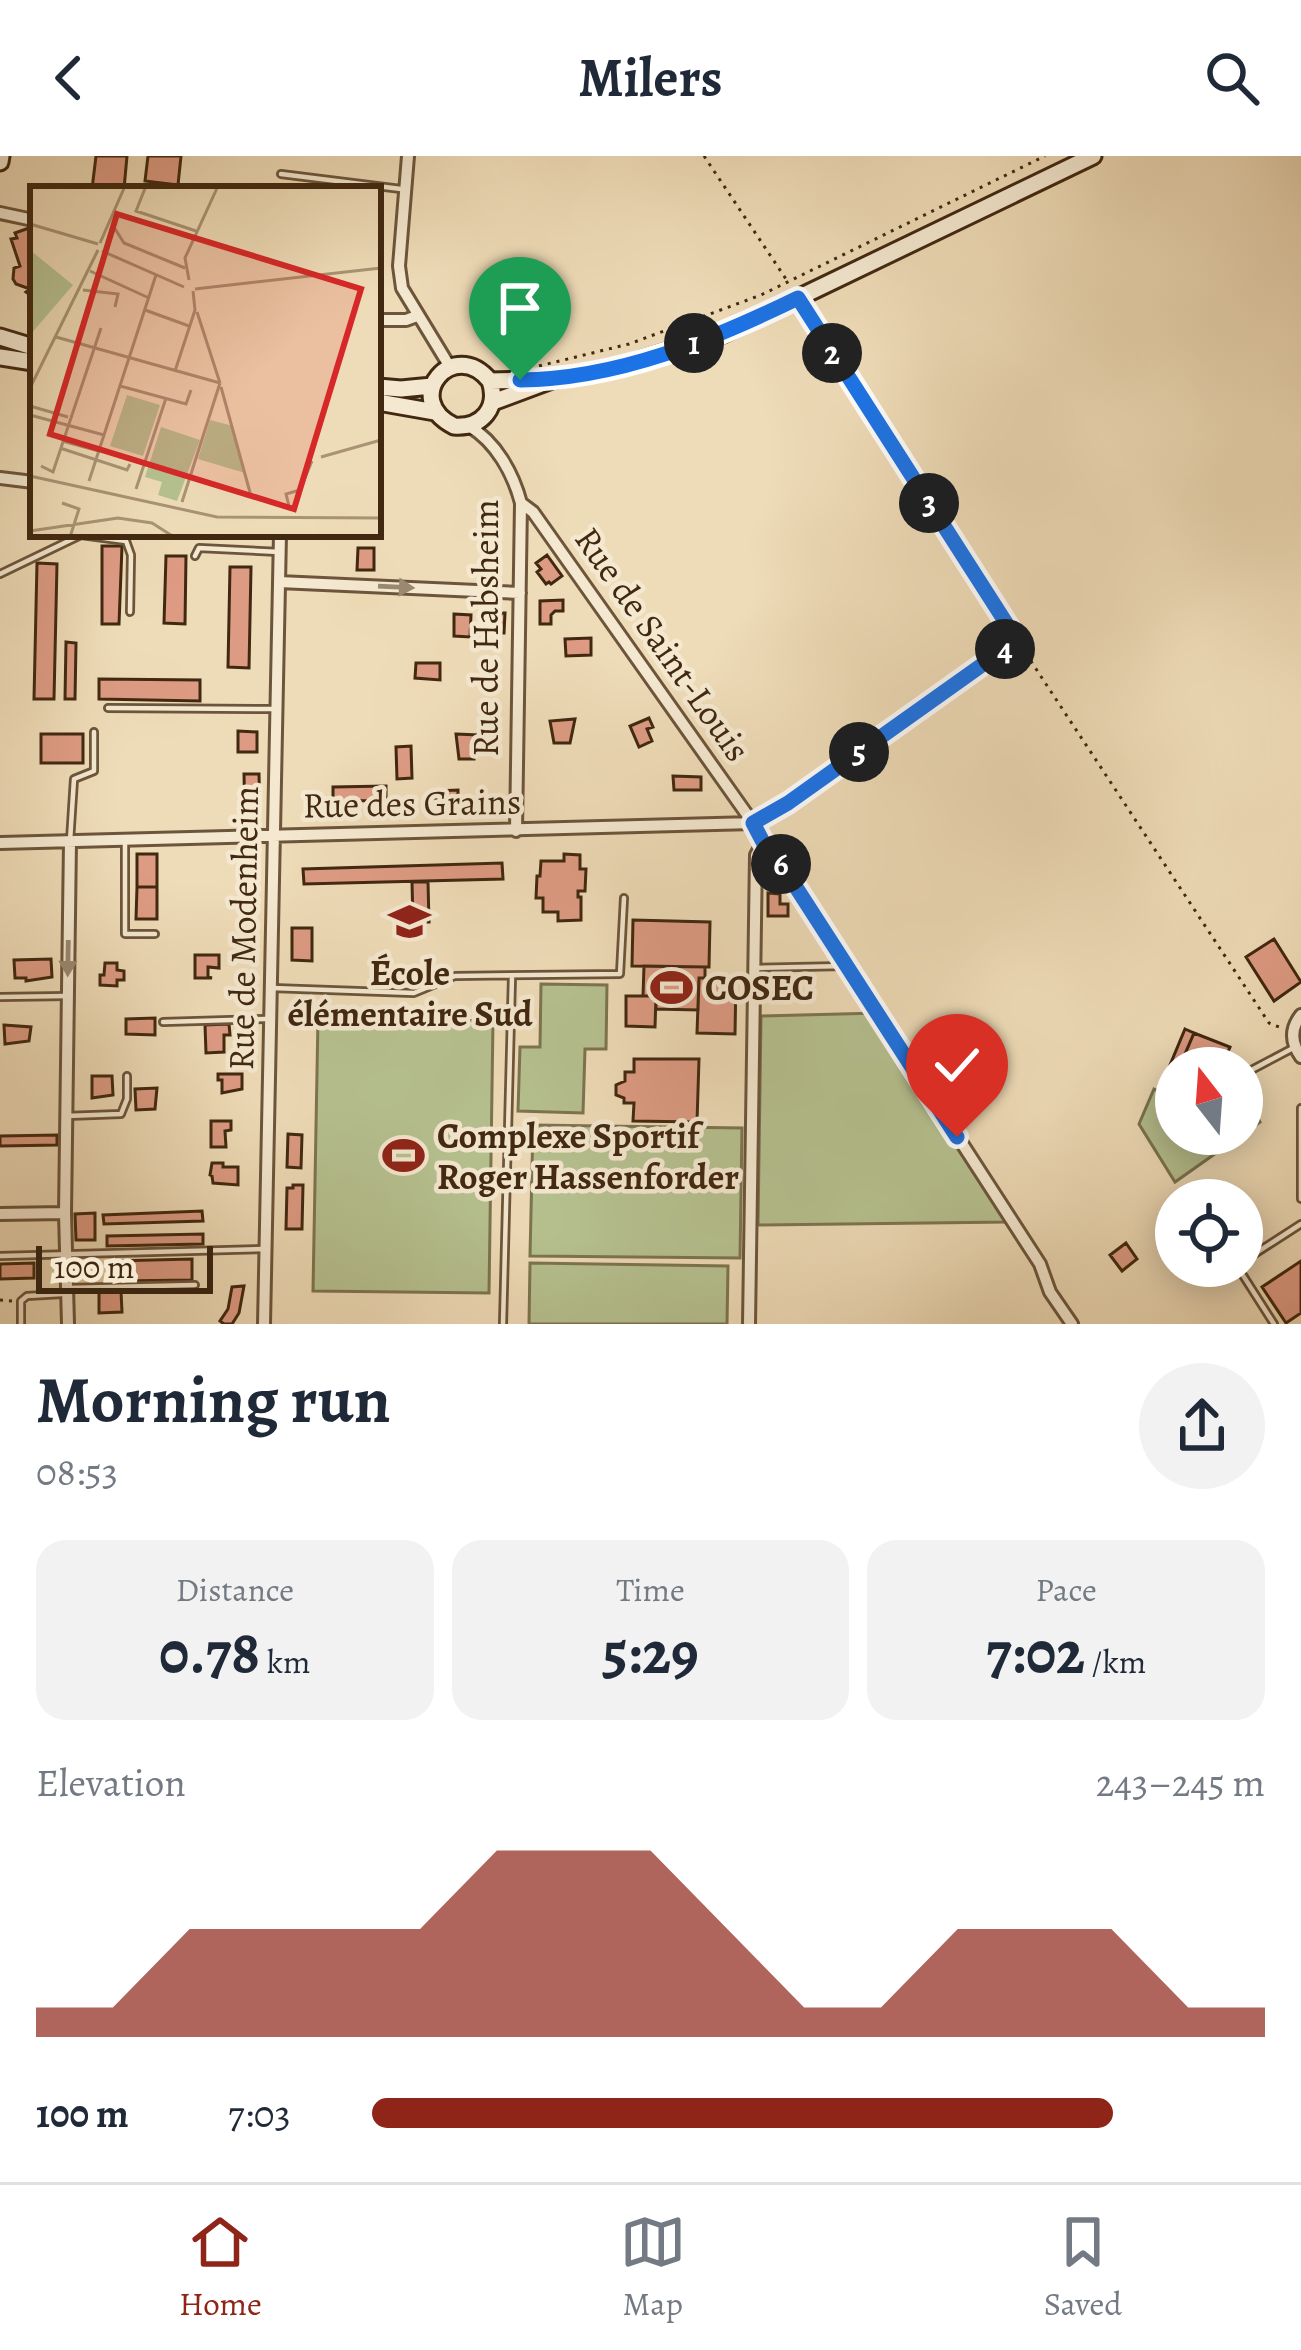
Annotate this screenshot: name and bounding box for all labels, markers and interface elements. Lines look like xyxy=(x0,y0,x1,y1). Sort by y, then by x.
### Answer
text: Milers xyxy=(578,41,723,115)
icon: back xyxy=(36,45,102,111)
icon: search xyxy=(1199,45,1265,111)
inset map xyxy=(30,186,381,537)
pin xyxy=(469,257,571,380)
icon: arrive xyxy=(487,275,553,341)
pin: 1 xyxy=(664,313,724,373)
text: 1 xyxy=(688,320,700,365)
pin: 2 xyxy=(802,323,862,383)
text: 2 xyxy=(824,330,840,375)
pin: 3 xyxy=(899,473,959,533)
text: 3 xyxy=(922,480,936,525)
street label: Rue de Habsheim xyxy=(461,499,510,757)
street label: Rue de Saint-Louis xyxy=(564,517,762,771)
one-way arrow xyxy=(378,578,416,597)
pin: 4 xyxy=(975,619,1035,679)
text: 4 xyxy=(997,626,1013,671)
pin: 5 xyxy=(829,722,889,782)
text: 5 xyxy=(852,729,866,774)
street label: Rue des Grains xyxy=(302,777,522,829)
street label: Rue de Modenheim xyxy=(216,785,270,1071)
pin: 6 xyxy=(751,834,811,894)
text: 6 xyxy=(773,841,789,886)
school or university icon: École élémentaire Sud xyxy=(387,899,433,945)
one-way arrow xyxy=(59,940,78,978)
place label: École élémentaire Sud xyxy=(287,948,533,1038)
place label: COSEC xyxy=(705,963,814,1012)
sports icon: COSEC xyxy=(648,964,694,1010)
pin xyxy=(906,1014,1008,1137)
icon: check xyxy=(924,1032,990,1098)
north arrow xyxy=(1155,1047,1263,1155)
map controls xyxy=(1155,1047,1263,1287)
place label: Complexe Sportif Roger Hassenforder xyxy=(437,1111,739,1201)
sports icon: Complexe Sportif Roger Hassenforder xyxy=(380,1133,426,1179)
button: locate xyxy=(1155,1179,1263,1287)
scale bar xyxy=(36,1240,213,1293)
text: 100 m xyxy=(54,1244,134,1289)
text: Morning run xyxy=(36,1355,391,1445)
button: share xyxy=(1139,1363,1265,1489)
text: 08:53 xyxy=(36,1445,118,1498)
text: Distance xyxy=(176,1567,294,1612)
text: Time xyxy=(616,1567,685,1612)
text: Pace xyxy=(1036,1567,1097,1612)
text: 0.78 xyxy=(159,1612,260,1694)
text: 5:29 xyxy=(602,1612,699,1694)
text: 7:02 xyxy=(986,1612,1085,1694)
text: km xyxy=(260,1639,311,1684)
text: /km xyxy=(1085,1639,1146,1684)
text: Elevation xyxy=(36,1756,186,1809)
text: 243–245 m xyxy=(1096,1756,1265,1809)
text: 100 m xyxy=(36,2087,129,2140)
text: 7:03 xyxy=(228,2087,291,2140)
tab: Home xyxy=(179,2209,262,2326)
tab: Map xyxy=(620,2209,686,2326)
tab: Saved xyxy=(1044,2209,1122,2326)

